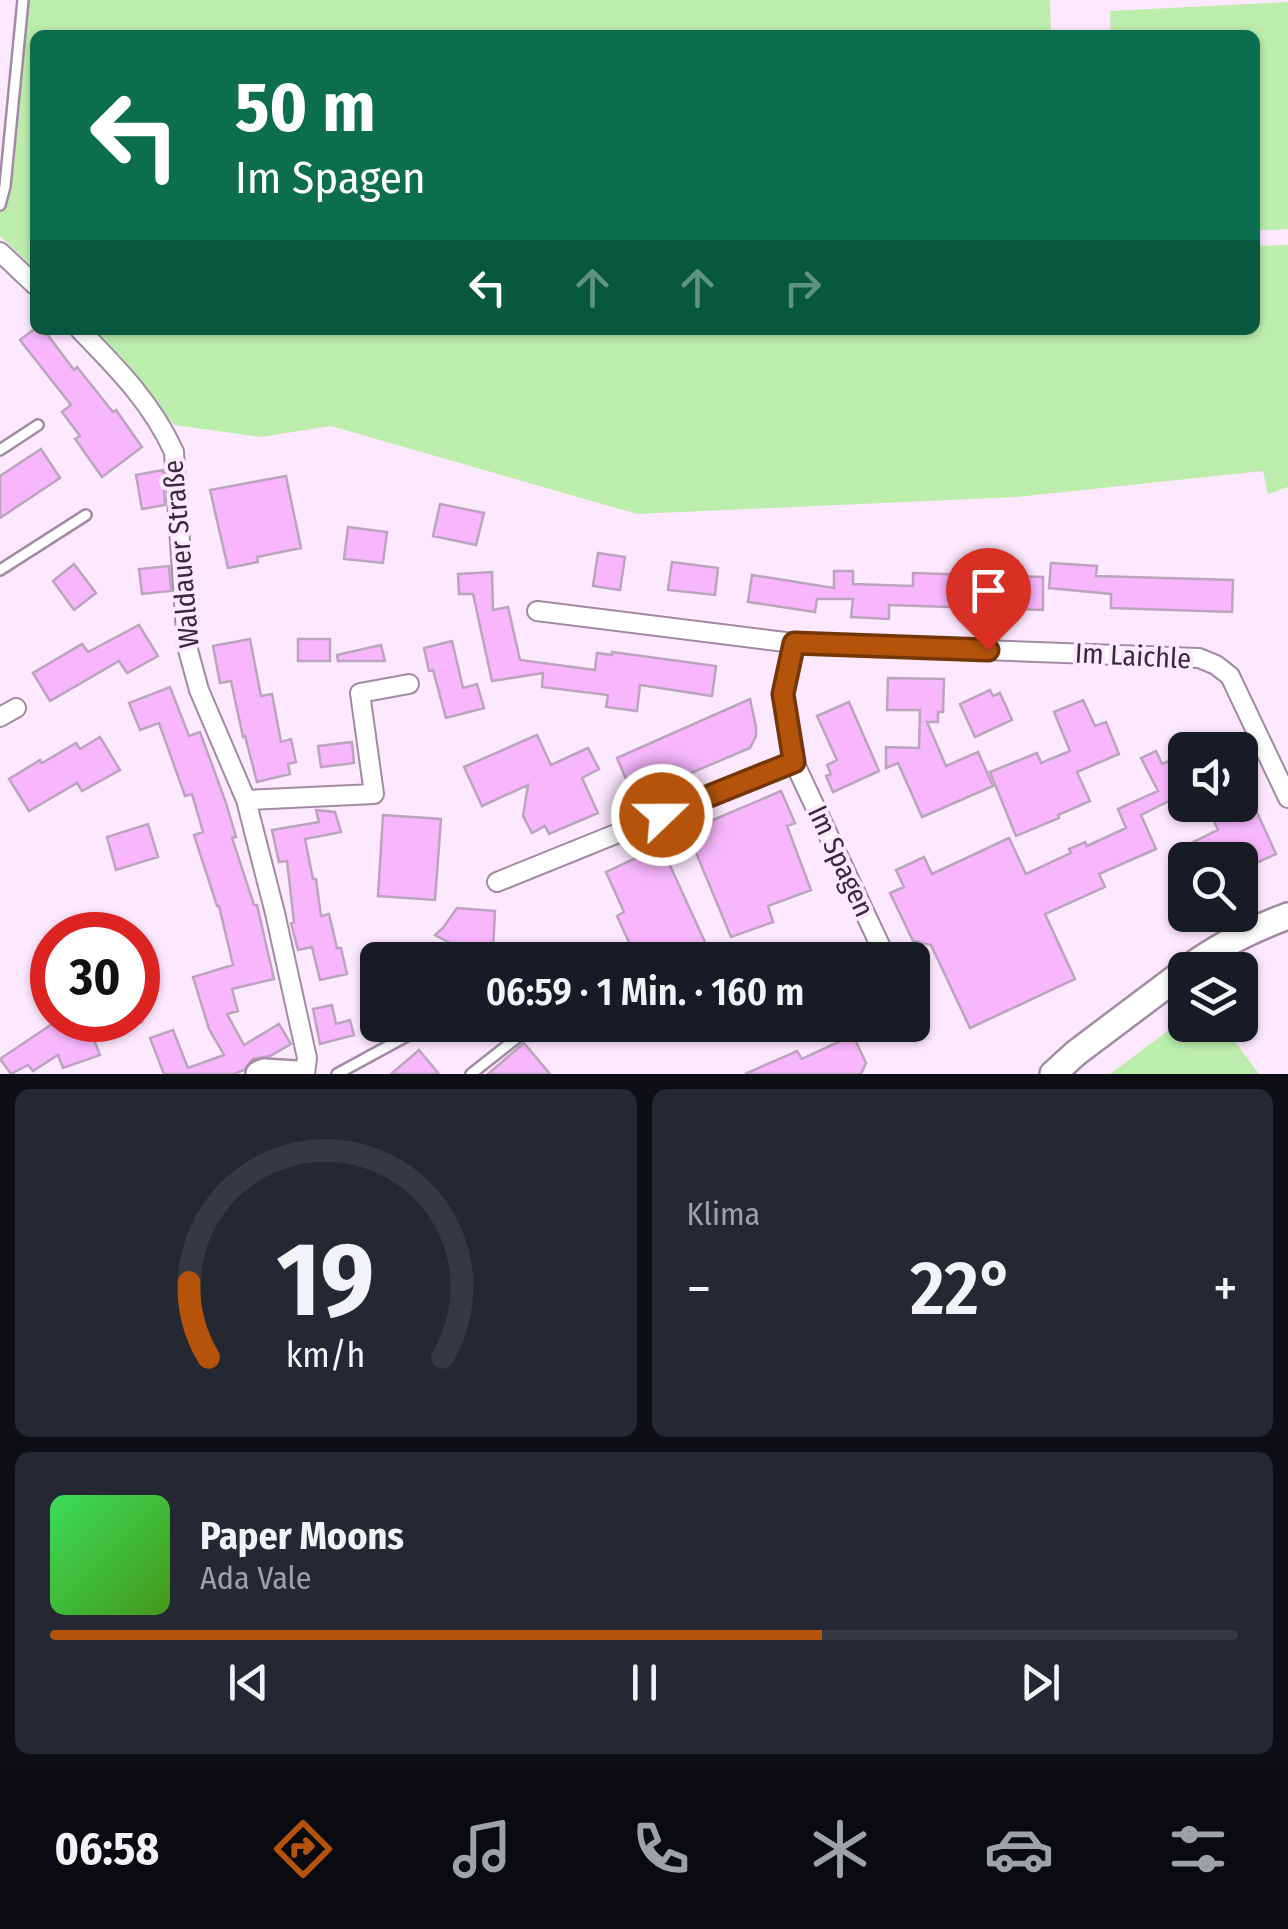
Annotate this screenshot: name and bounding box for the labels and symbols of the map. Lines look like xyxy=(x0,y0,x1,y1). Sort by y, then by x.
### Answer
street label: Waldauer Straße xyxy=(156,458,206,650)
pin xyxy=(946,548,1031,651)
street label: Im Laichle xyxy=(1074,636,1192,676)
position arrow xyxy=(610,763,714,867)
street label: Im Spagen xyxy=(801,800,881,922)
speed limit sign: 30 xyxy=(30,912,160,1042)

